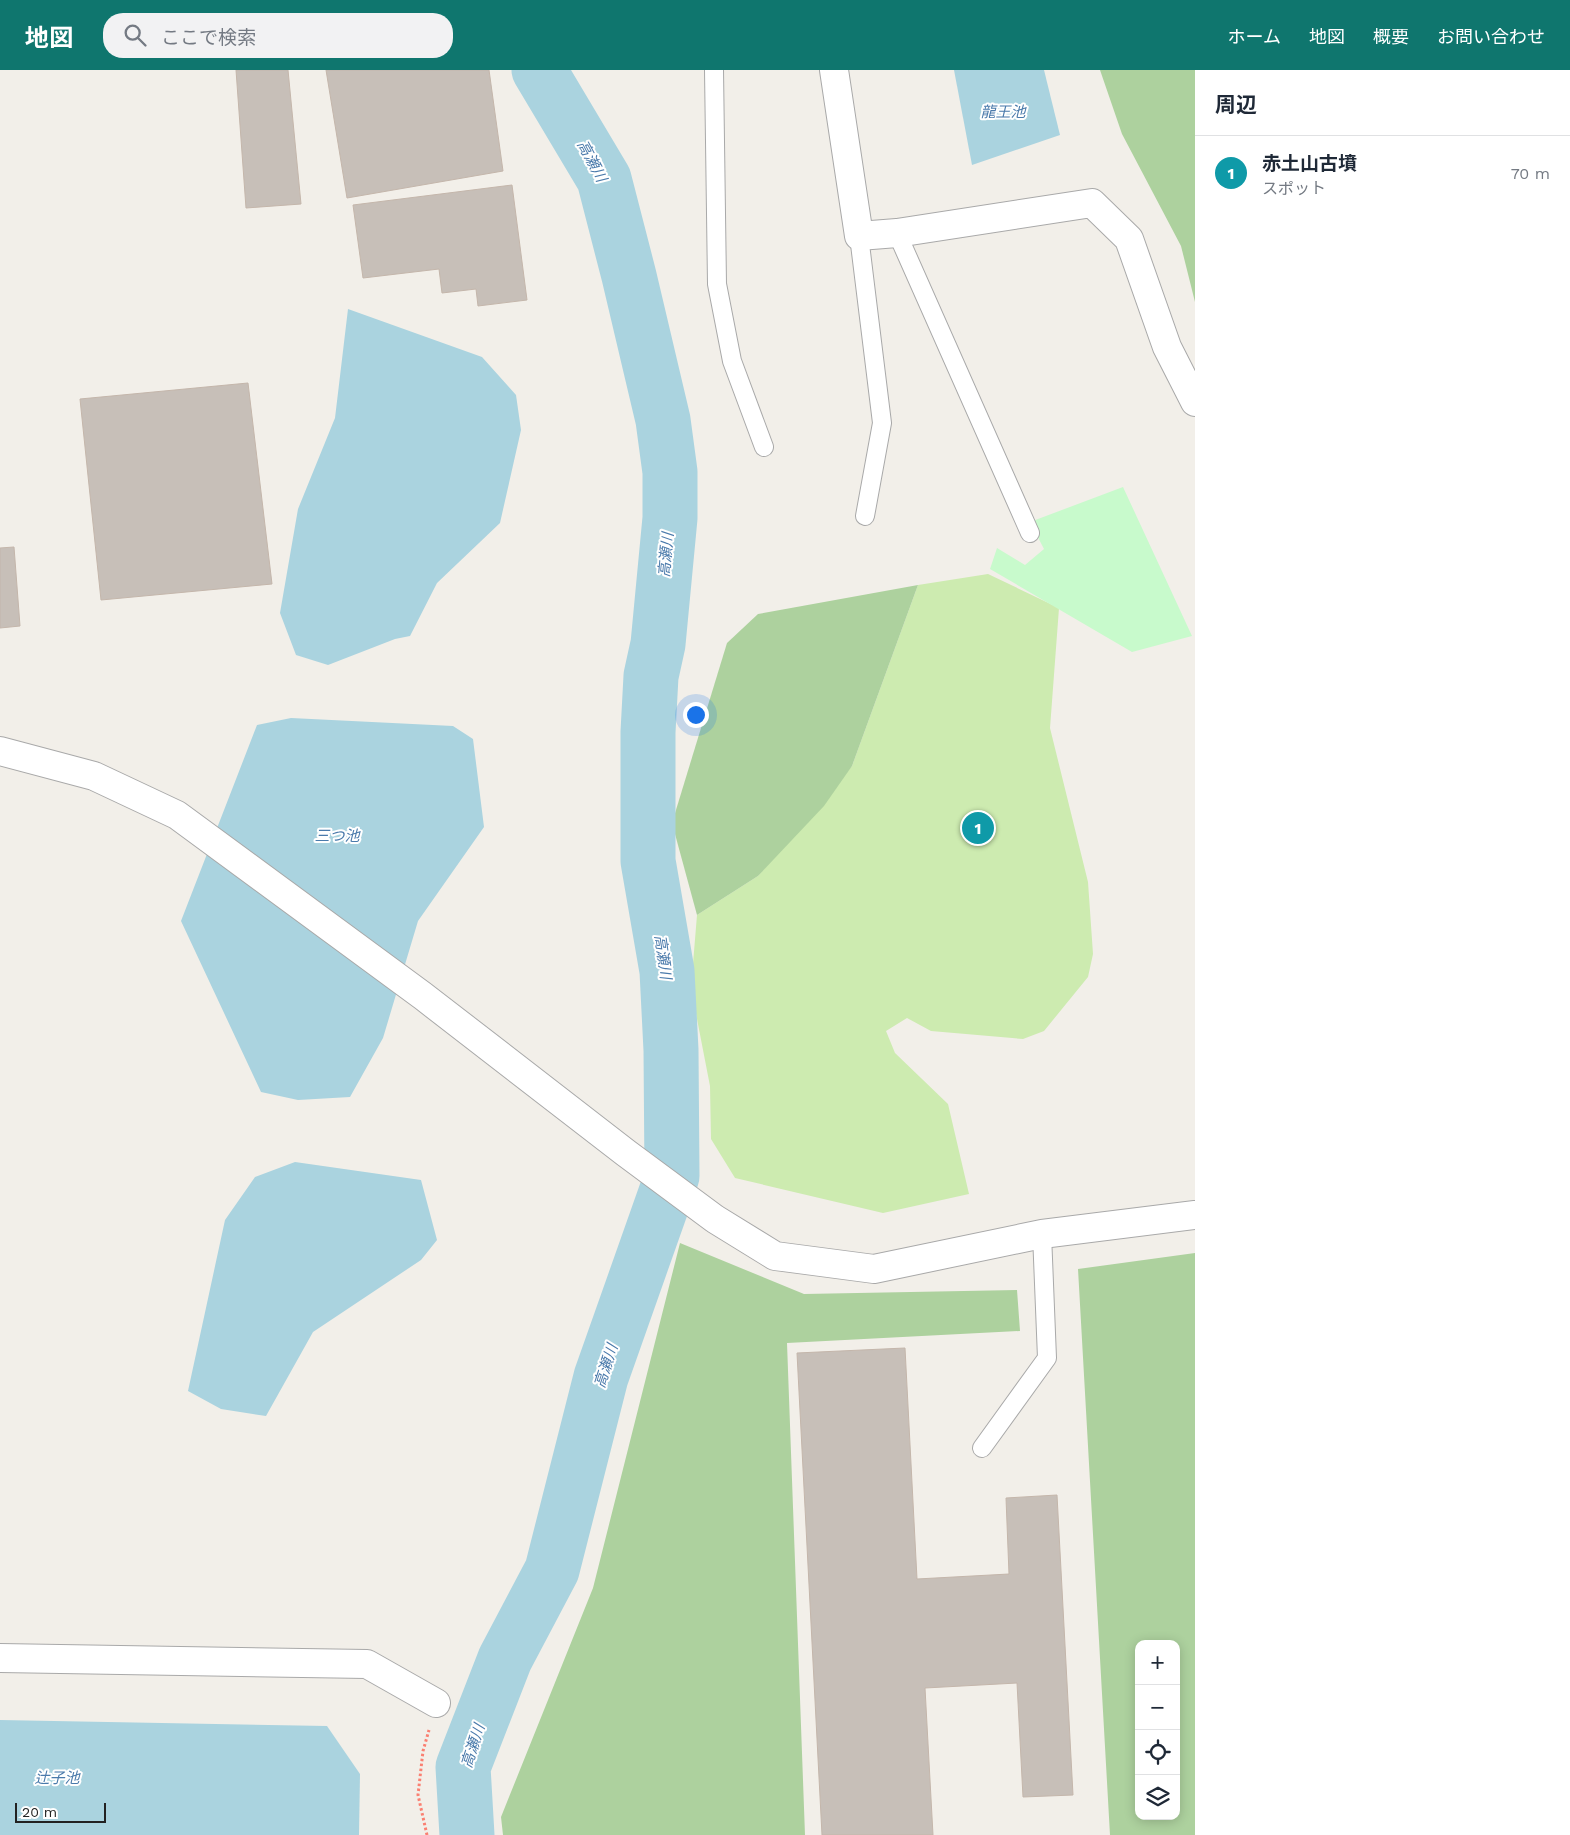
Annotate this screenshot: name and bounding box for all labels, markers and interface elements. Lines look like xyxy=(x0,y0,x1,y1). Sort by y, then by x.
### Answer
search box xyxy=(103,13,453,58)
icon: search xyxy=(121,21,149,49)
text: 地図 xyxy=(25,24,73,52)
text: ここで検索 xyxy=(161,26,256,49)
text: ホーム xyxy=(1228,26,1281,47)
text: 地図 xyxy=(1309,26,1345,47)
text: 概要 xyxy=(1373,26,1409,47)
text: お問い合わせ xyxy=(1437,26,1545,47)
text: 周辺 xyxy=(1215,92,1257,117)
water label: 龍王池 xyxy=(980,103,1027,121)
water label: 高瀬川 xyxy=(573,137,611,187)
text: 赤土山古墳 xyxy=(1262,152,1357,175)
text: 1 xyxy=(1228,164,1234,183)
text: 70 m xyxy=(1511,164,1550,183)
text: スポット xyxy=(1262,179,1326,198)
water label: 高瀬川 xyxy=(655,530,677,578)
your location xyxy=(683,702,709,728)
pin: 1 xyxy=(962,809,994,847)
water label: 三つ池 xyxy=(314,827,361,845)
water label: 高瀬川 xyxy=(651,933,675,983)
water label: 高瀬川 xyxy=(590,1340,622,1390)
map controls xyxy=(1135,1640,1180,1820)
button: + xyxy=(1135,1640,1180,1685)
button: − xyxy=(1135,1685,1180,1730)
water label: 高瀬川 xyxy=(457,1720,489,1770)
button: locate xyxy=(1135,1730,1180,1775)
water label: 辻子池 xyxy=(34,1769,81,1787)
button: layers xyxy=(1135,1775,1180,1820)
scale bar xyxy=(15,1800,106,1823)
text: 20 m xyxy=(22,1804,57,1820)

